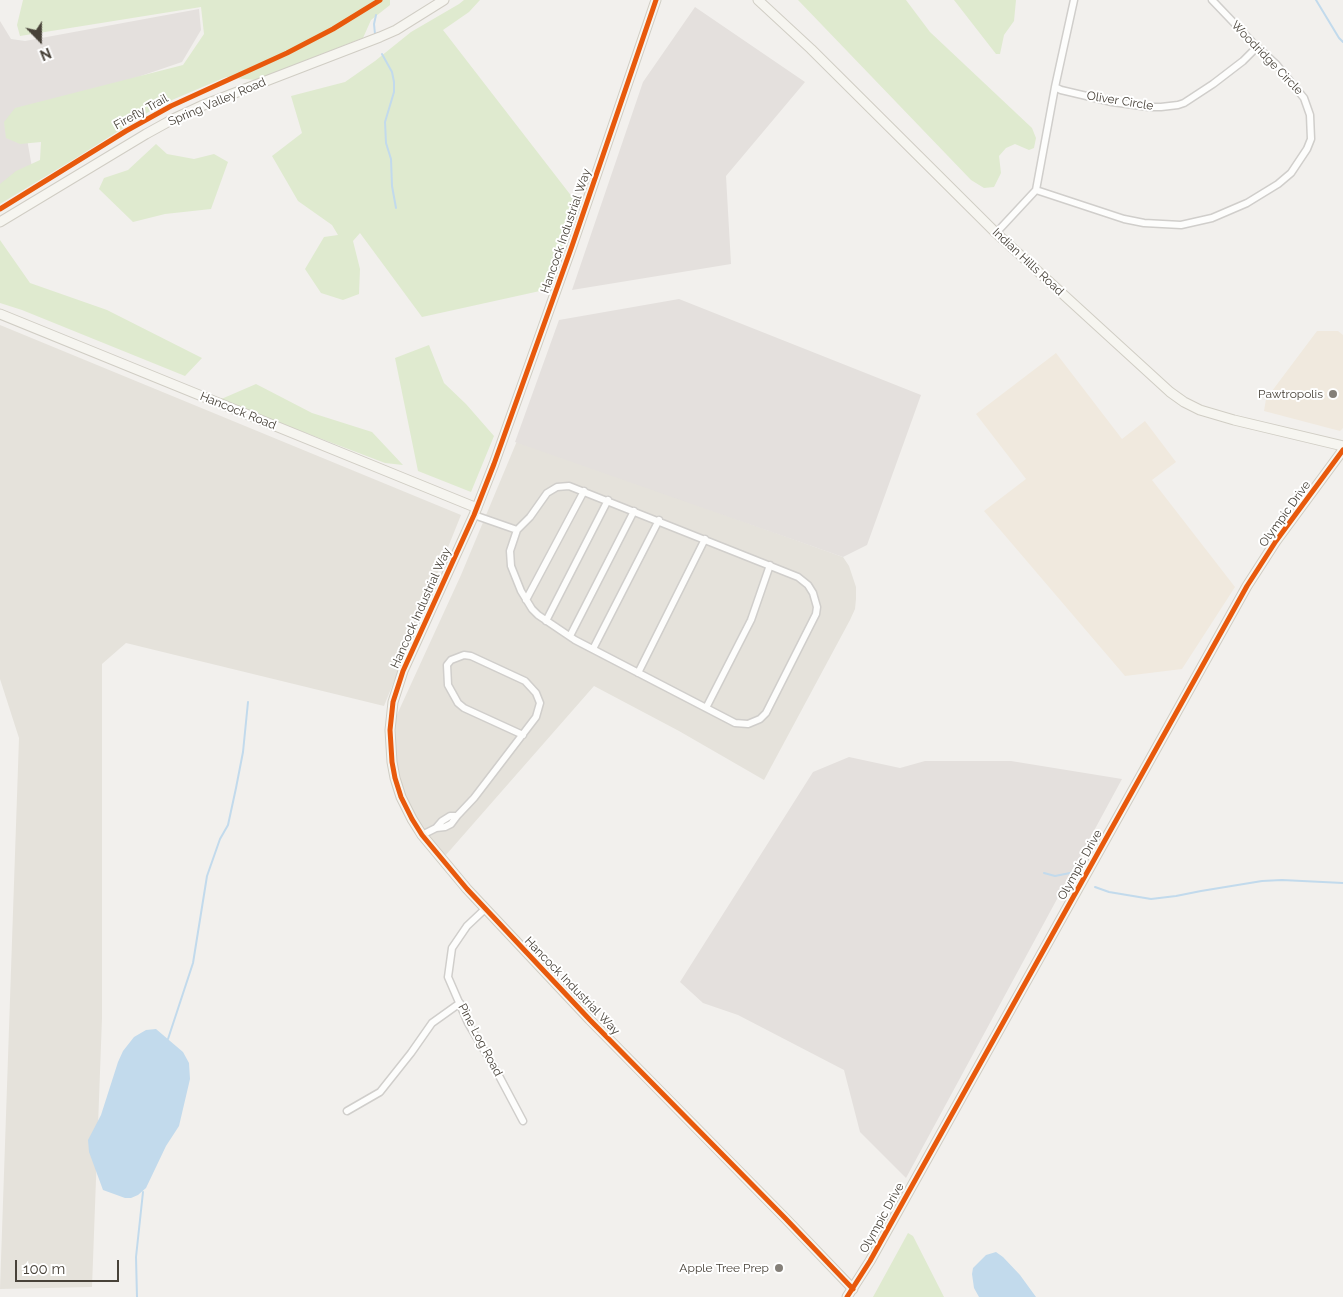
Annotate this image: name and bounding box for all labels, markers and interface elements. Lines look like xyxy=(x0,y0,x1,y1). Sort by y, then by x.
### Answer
north arrow xyxy=(15,15,65,65)
street label: Woodridge Circle xyxy=(1228,18,1306,98)
text: N xyxy=(38,44,54,63)
street label: Spring Valley Road xyxy=(166,75,268,129)
street label: Oliver Circle xyxy=(1086,89,1154,113)
street label: Firefly Trail xyxy=(111,91,171,133)
street label: Hancock Industrial Way xyxy=(538,167,594,295)
street label: Indian Hills Road xyxy=(989,225,1067,299)
place label: Pawtropolis xyxy=(1258,387,1323,401)
marker: Pawtropolis xyxy=(1327,388,1339,400)
street label: Hancock Road xyxy=(198,389,278,433)
street label: Olympic Drive xyxy=(1256,478,1314,550)
street label: Hancock Industrial Way xyxy=(388,545,454,671)
street label: Olympic Drive xyxy=(1055,827,1105,903)
street label: Hancock Industrial Way xyxy=(521,934,623,1038)
street label: Pine Log Road xyxy=(455,1001,505,1079)
street label: Olympic Drive xyxy=(857,1180,907,1256)
scale bar xyxy=(18,1250,121,1282)
text: 100 m xyxy=(23,1260,65,1278)
place label: Apple Tree Prep xyxy=(679,1261,769,1275)
marker: Apple Tree Prep xyxy=(773,1262,785,1274)

